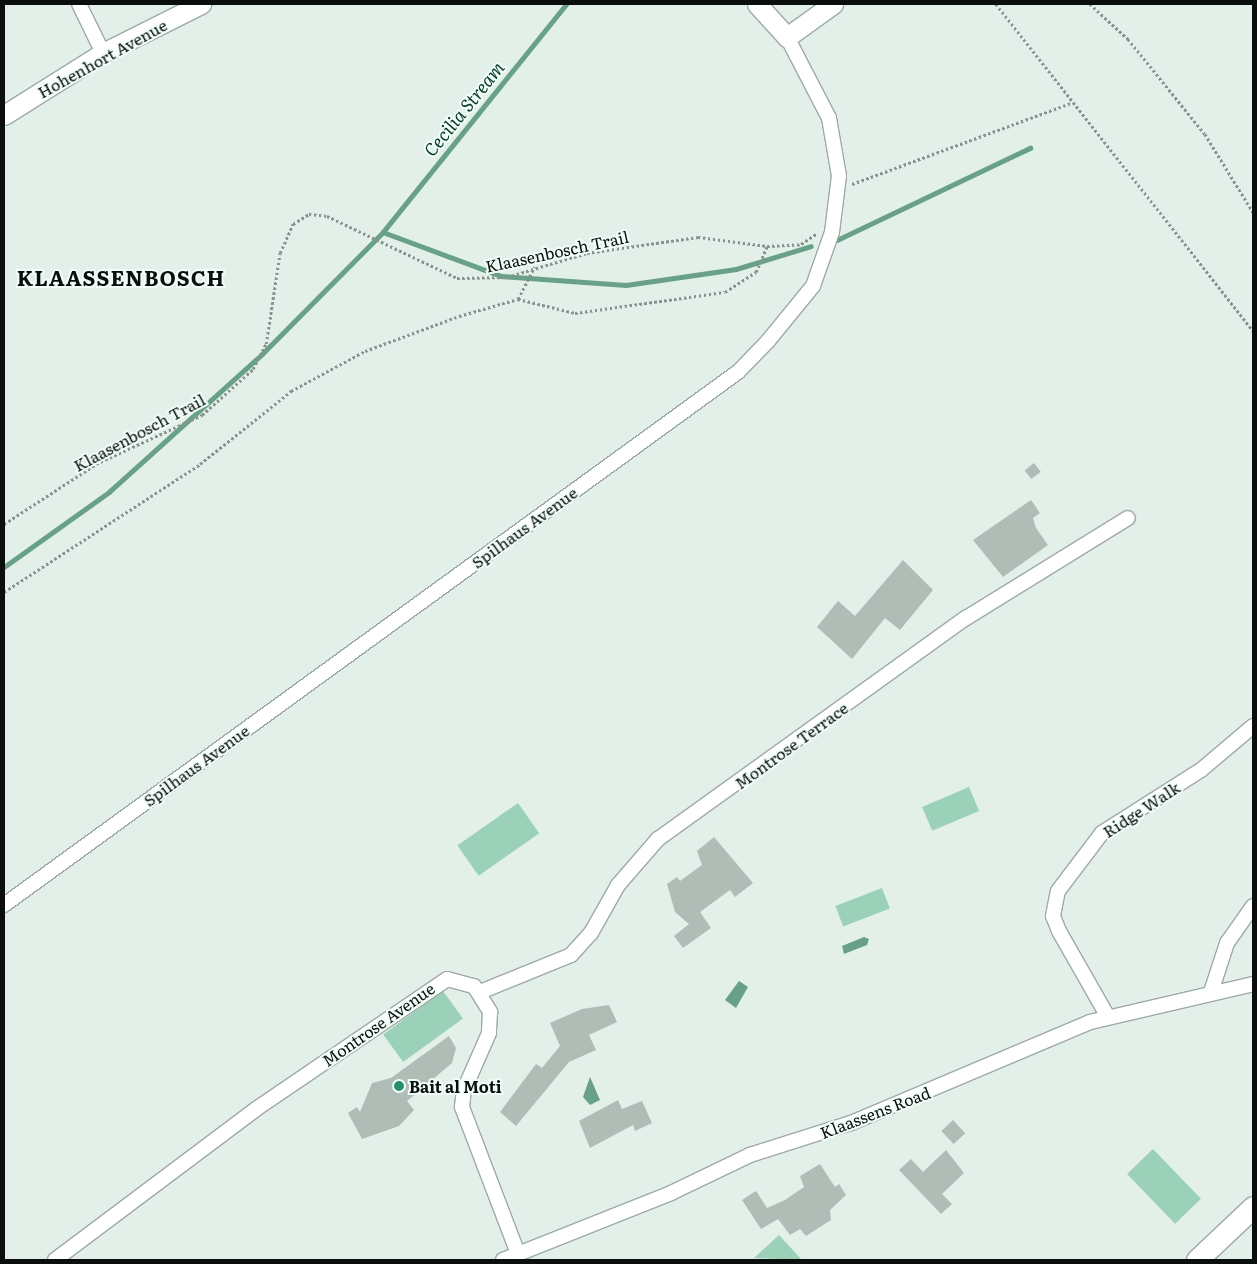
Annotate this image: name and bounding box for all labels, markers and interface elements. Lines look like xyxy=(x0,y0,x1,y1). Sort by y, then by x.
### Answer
street label: Hohenhort Avenue xyxy=(34,15,170,101)
water label: Cecilia Stream xyxy=(419,57,509,161)
street label: Klaasenbosch Trail xyxy=(484,226,630,276)
district label: KLAASSENBOSCH xyxy=(15,264,227,290)
street label: Klaasenbosch Trail xyxy=(70,389,208,475)
street label: Spilhaus Avenue xyxy=(468,482,580,572)
street label: Montrose Terrace xyxy=(731,698,851,792)
street label: Spilhaus Avenue xyxy=(140,720,252,810)
street label: Ridge Walk xyxy=(1099,777,1183,841)
street label: Montrose Avenue xyxy=(318,978,438,1070)
place label: Bait al Moti xyxy=(409,1076,501,1096)
marker: Bait al Moti xyxy=(393,1080,405,1092)
street label: Klaassens Road xyxy=(817,1082,933,1142)

